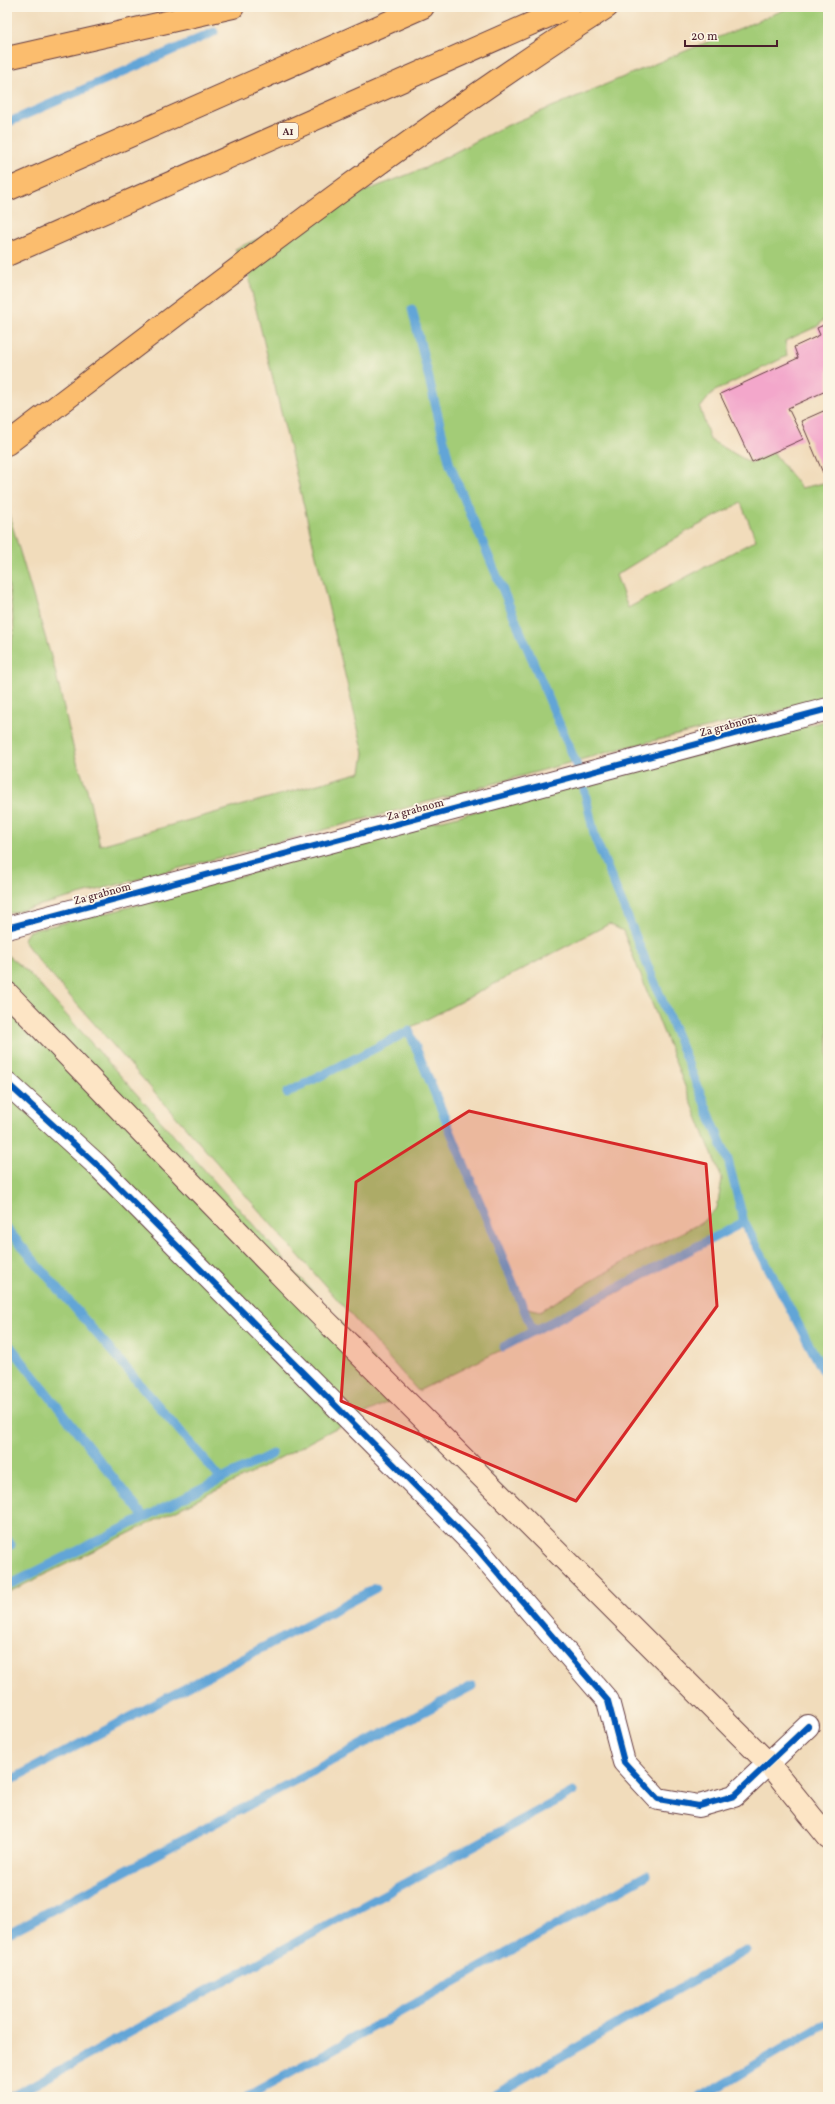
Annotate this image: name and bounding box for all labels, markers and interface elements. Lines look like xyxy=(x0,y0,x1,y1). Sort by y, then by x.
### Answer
scale bar xyxy=(685,22,777,48)
text: 20 m xyxy=(691,29,718,45)
road number: A1 xyxy=(278,123,298,139)
street label: Za grabnom xyxy=(698,712,759,741)
street label: Za grabnom xyxy=(385,796,446,825)
street label: Za grabnom xyxy=(72,880,133,909)

